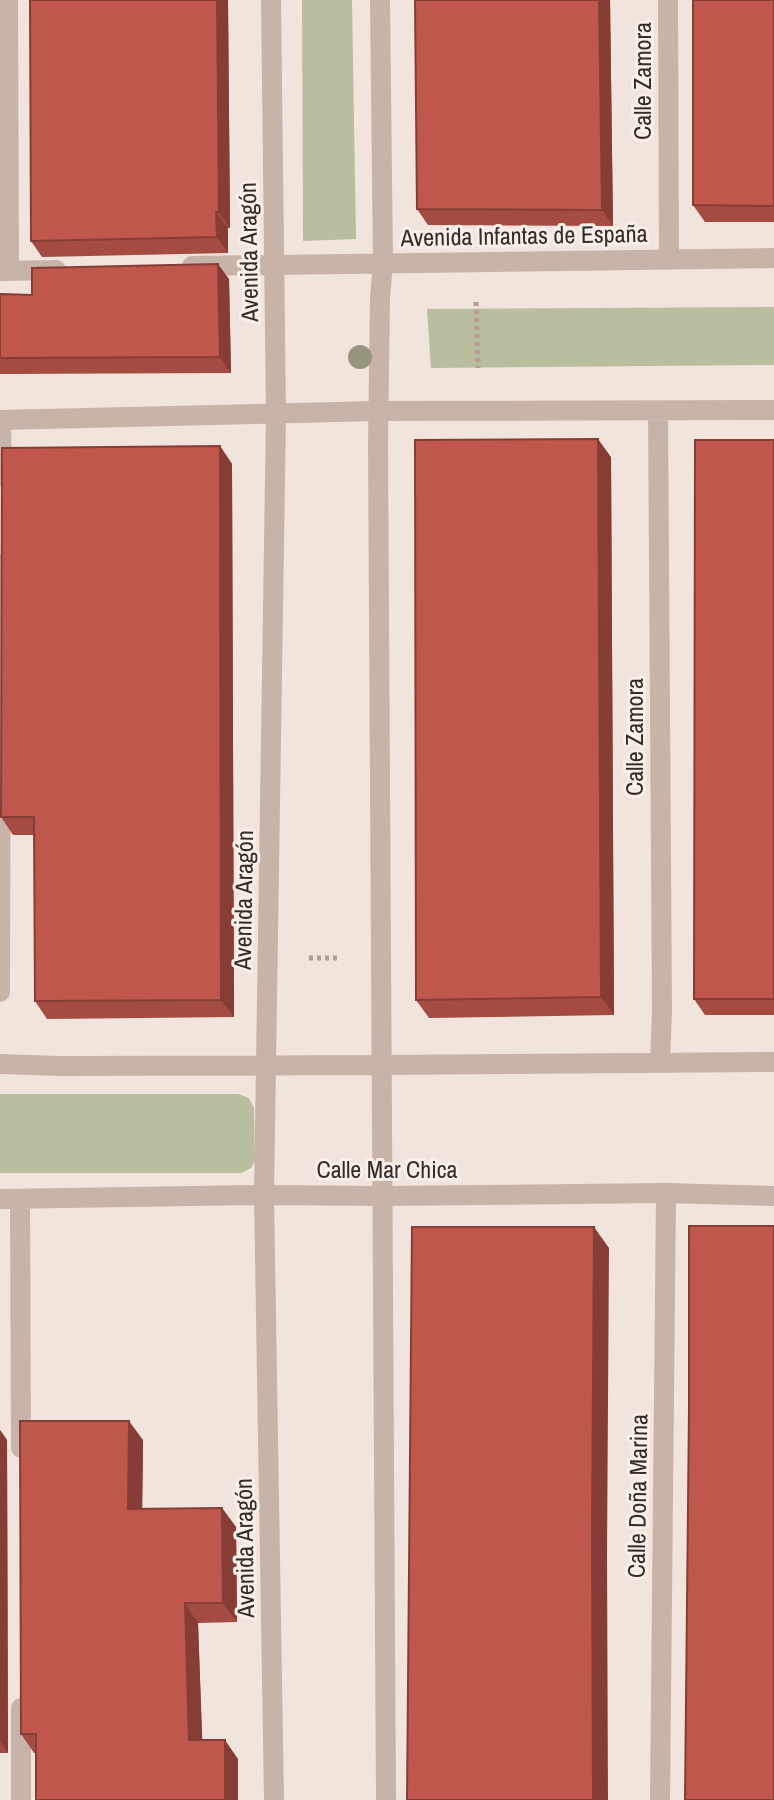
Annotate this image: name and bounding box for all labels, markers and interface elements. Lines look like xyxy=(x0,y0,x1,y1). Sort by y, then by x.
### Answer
street label: Calle Zamora xyxy=(626,22,658,140)
street label: Avenida Aragón xyxy=(231,182,265,323)
street label: Avenida Infantas de España xyxy=(399,217,648,253)
street label: Calle Zamora xyxy=(618,678,650,796)
street label: Avenida Aragón xyxy=(226,830,260,971)
street label: Calle Mar Chica xyxy=(316,1153,458,1185)
street label: Calle Doña Marina xyxy=(620,1414,654,1578)
street label: Avenida Aragón xyxy=(227,1478,261,1619)

